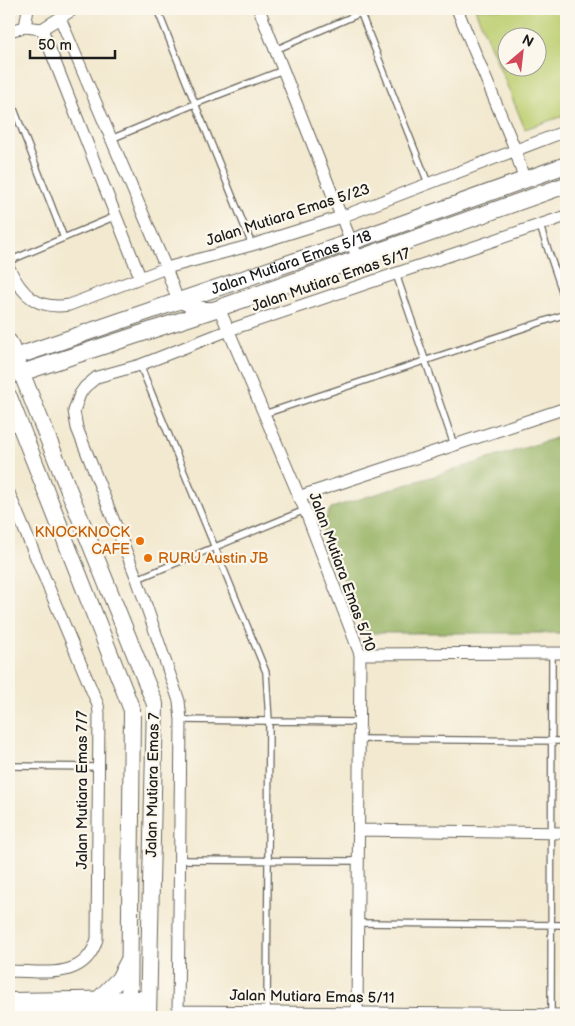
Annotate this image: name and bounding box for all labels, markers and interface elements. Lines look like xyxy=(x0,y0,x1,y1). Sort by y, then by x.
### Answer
scale bar xyxy=(30,28,115,60)
north arrow xyxy=(498,28,548,78)
text: N xyxy=(519,31,537,51)
text: 50 m xyxy=(38,36,72,55)
street label: Jalan Mutiara Emas 5/23 xyxy=(204,180,372,250)
street label: Jalan Mutiara Emas 5/18 xyxy=(209,226,374,299)
street label: Jalan Mutiara Emas 5/17 xyxy=(249,244,413,316)
street label: Jalan Mutiara Emas 5/10 xyxy=(304,490,380,654)
place label: KNOCKNOCK CAFE xyxy=(35,523,130,559)
marker: KNOCKNOCK CAFE xyxy=(134,535,146,547)
place label: RURU Austin JB xyxy=(158,549,268,568)
marker: RURU Austin JB xyxy=(142,552,154,564)
street label: Jalan Mutiara Emas 7/7 xyxy=(73,710,92,870)
street label: Jalan Mutiara Emas 7 xyxy=(142,712,164,858)
street label: Jalan Mutiara Emas 5/11 xyxy=(229,986,395,1008)

